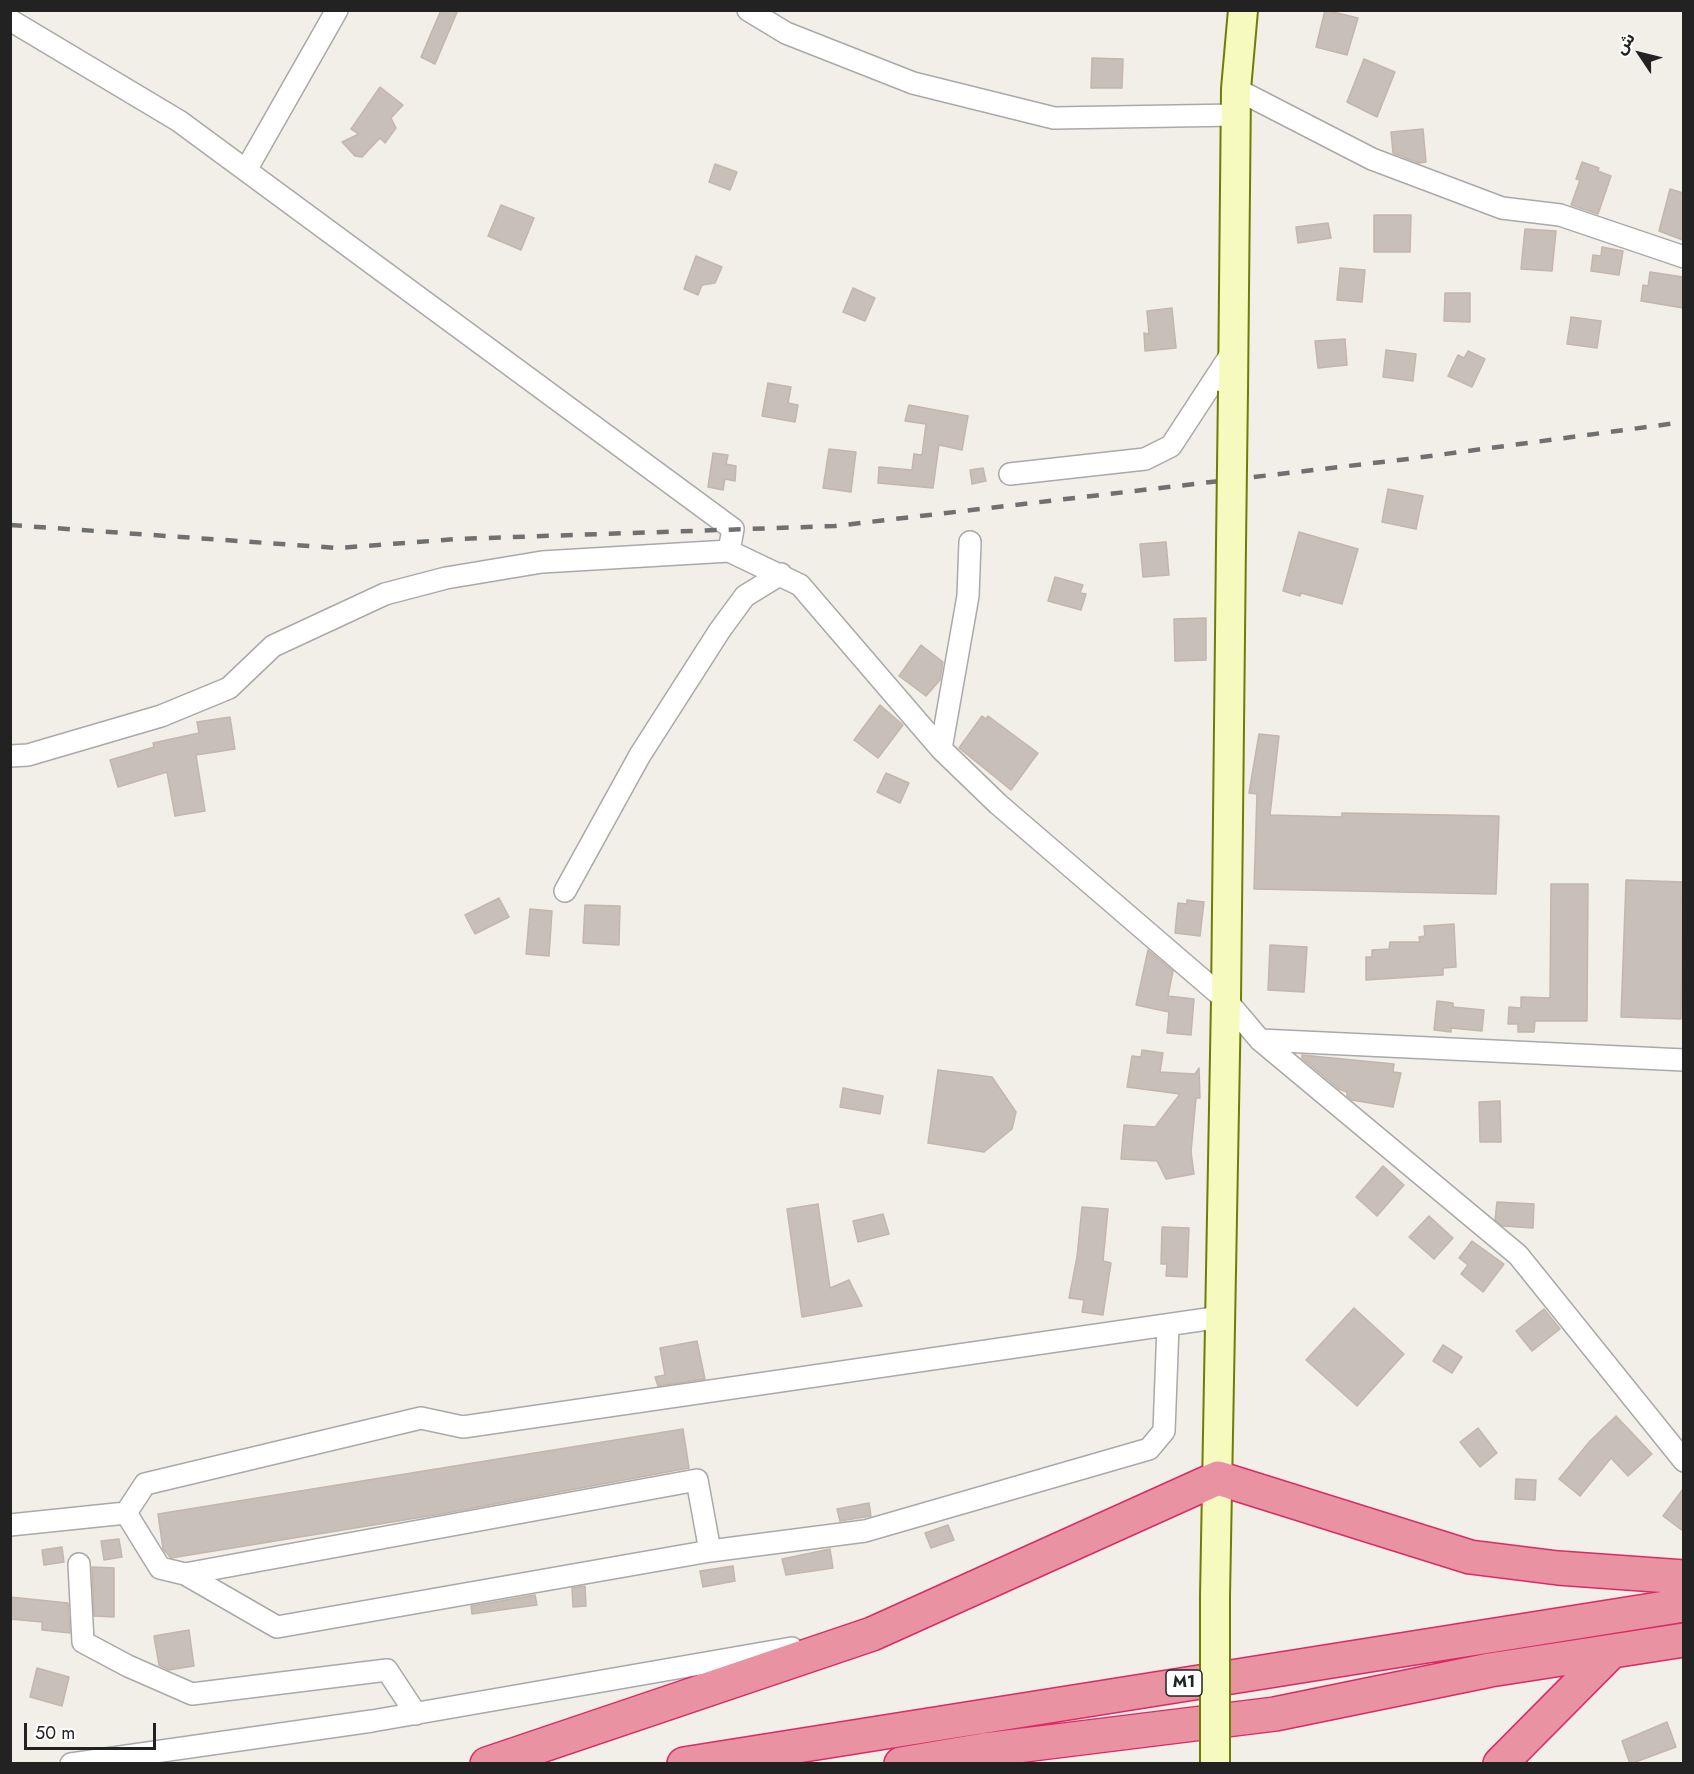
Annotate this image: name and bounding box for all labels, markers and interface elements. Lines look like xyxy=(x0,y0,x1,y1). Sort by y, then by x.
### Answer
north arrow xyxy=(1610,24,1670,84)
text: ش xyxy=(1609,28,1641,59)
road number: M1 xyxy=(1166,1670,1202,1696)
scale bar xyxy=(27,1711,159,1749)
text: 50 m xyxy=(35,1720,75,1746)

